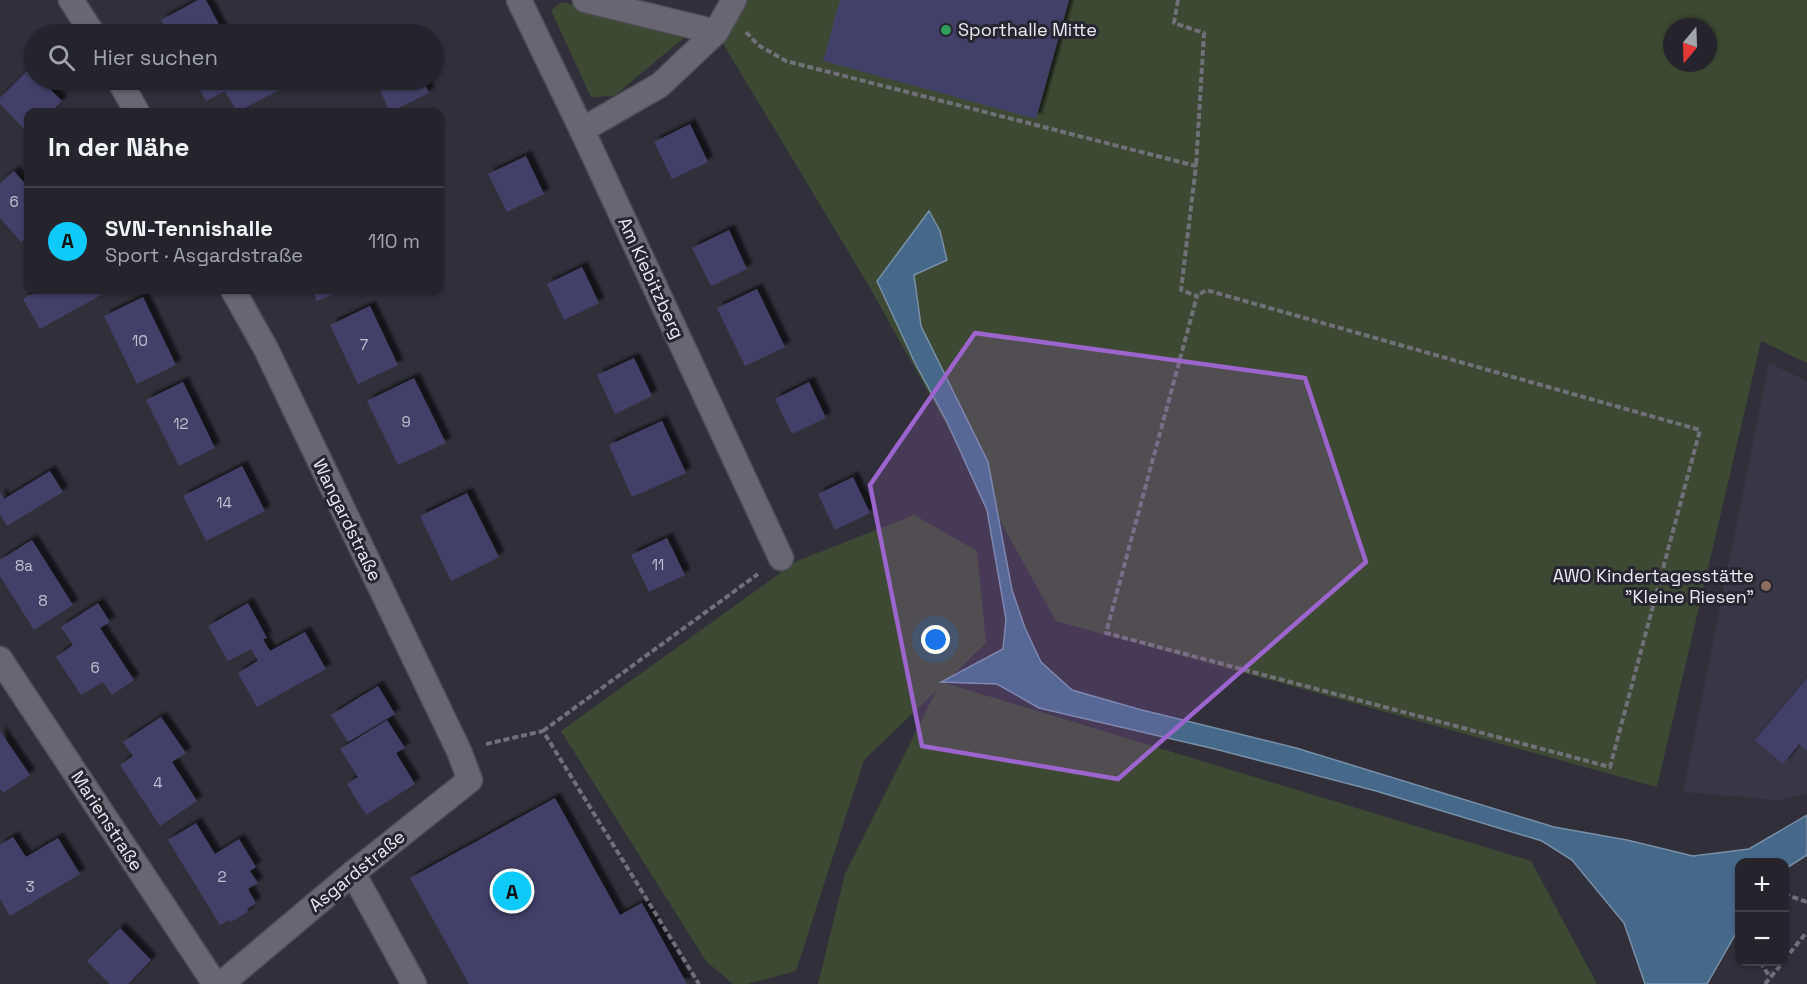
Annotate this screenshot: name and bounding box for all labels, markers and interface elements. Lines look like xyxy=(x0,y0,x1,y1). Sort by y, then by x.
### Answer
place label: Sporthalle Mitte xyxy=(958,18,1097,41)
north arrow xyxy=(1663,18,1717,72)
marker: Sporthalle Mitte xyxy=(939,23,953,37)
search box xyxy=(24,24,444,90)
icon: search xyxy=(45,41,78,74)
text: Hier suchen xyxy=(93,43,218,71)
text: In der Nähe xyxy=(48,130,189,164)
house number: 6 xyxy=(9,192,19,211)
street label: Am Kiebitzberg xyxy=(613,213,690,342)
text: SVN-Tennishalle xyxy=(105,214,273,242)
text: A xyxy=(61,228,74,254)
text: 110 m xyxy=(368,228,420,254)
text: Sport · Asgardstraße xyxy=(105,242,303,268)
house number: 10 xyxy=(132,331,148,350)
house number: 7 xyxy=(360,335,368,354)
house number: 9 xyxy=(401,412,411,431)
house number: 12 xyxy=(173,414,189,433)
street label: Wangardstraße xyxy=(308,455,387,585)
house number: 14 xyxy=(216,493,232,512)
house number: 11 xyxy=(652,555,664,574)
house number: 8a xyxy=(15,556,33,575)
place label: AWO Kindertagesstätte "Kleine Riesen" xyxy=(1553,564,1754,608)
marker: AWO Kindertagesstätte "Kleine Riesen" xyxy=(1759,579,1773,593)
house number: 8 xyxy=(38,591,48,610)
your location xyxy=(921,625,950,654)
house number: 6 xyxy=(90,658,100,677)
street label: Marienstraße xyxy=(66,766,148,875)
house number: 4 xyxy=(153,773,163,792)
street label: Asgardstraße xyxy=(304,825,409,916)
map controls xyxy=(1735,858,1789,966)
button: + xyxy=(1735,858,1789,912)
house number: 2 xyxy=(217,867,227,886)
pin: A xyxy=(492,868,532,914)
house number: 3 xyxy=(25,877,35,896)
button: − xyxy=(1735,912,1789,966)

